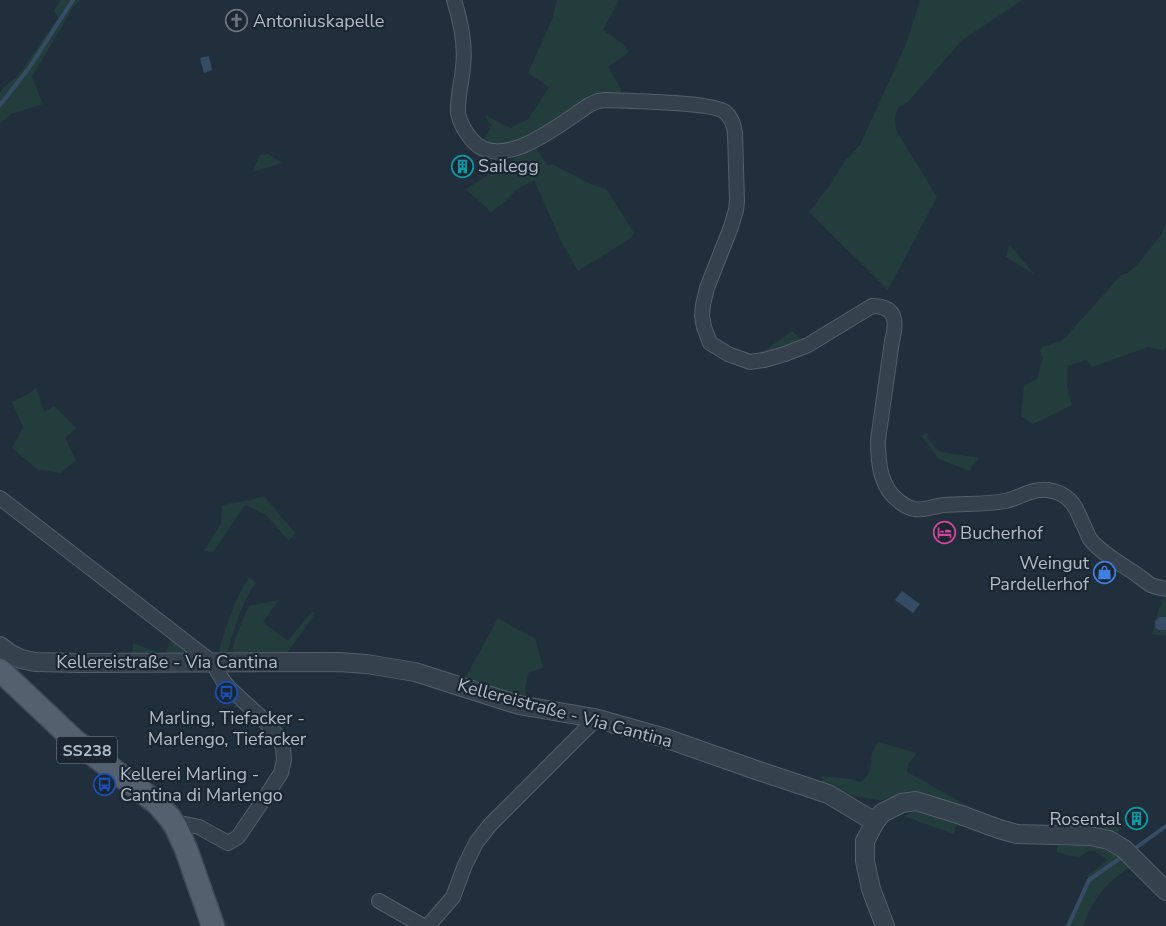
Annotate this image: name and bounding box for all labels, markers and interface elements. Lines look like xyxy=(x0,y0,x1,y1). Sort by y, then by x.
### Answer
church icon: Antoniuskapelle xyxy=(225,9,249,33)
place label: Antoniuskapelle xyxy=(253,9,384,33)
building icon: Sailegg xyxy=(450,154,474,178)
place label: Sailegg xyxy=(478,154,539,178)
hotel icon: Bucherhof xyxy=(932,521,956,545)
place label: Bucherhof xyxy=(960,521,1044,545)
place label: Weingut Pardellerhof xyxy=(989,551,1090,596)
shop icon: Weingut Pardellerhof xyxy=(1093,561,1117,585)
street label: Kellereistraße - Via Cantina xyxy=(56,650,278,674)
street label: Kellereistraße - Via Cantina xyxy=(455,673,675,753)
bus stop icon: Marling, Tiefacker - Marlengo, Tiefacker xyxy=(215,681,239,705)
place label: Marling, Tiefacker - Marlengo, Tiefacker xyxy=(148,706,307,751)
road number: SS238 xyxy=(57,736,117,764)
place label: Kellerei Marling - Cantina di Marlengo xyxy=(120,762,283,807)
bus stop icon: Kellerei Marling - Cantina di Marlengo xyxy=(92,772,116,796)
place label: Rosental xyxy=(1050,807,1122,831)
building icon: Rosental xyxy=(1125,807,1149,831)

